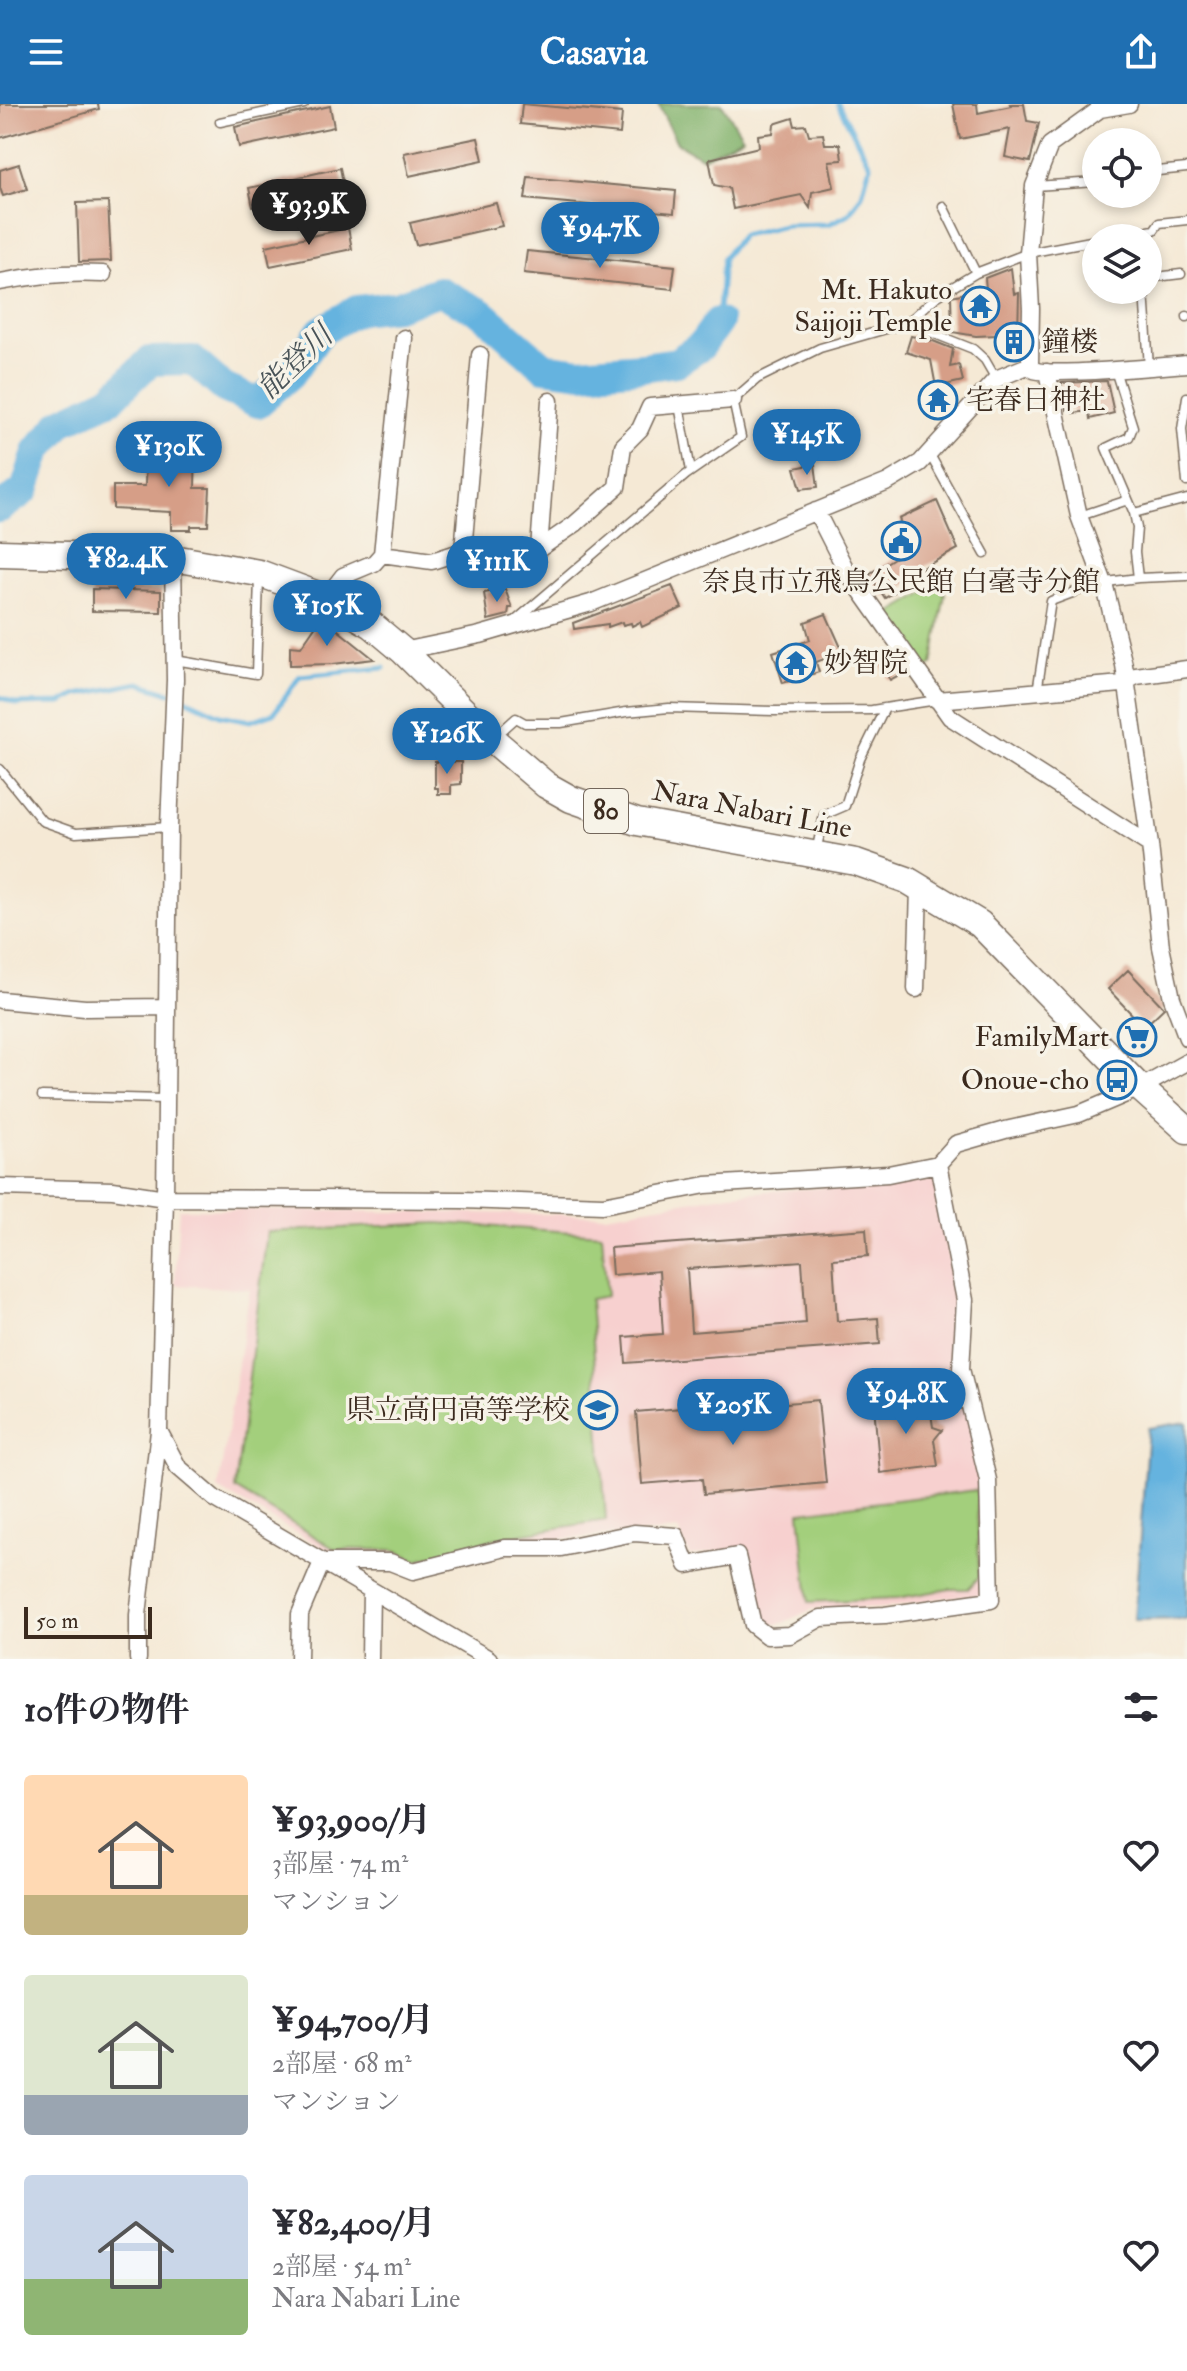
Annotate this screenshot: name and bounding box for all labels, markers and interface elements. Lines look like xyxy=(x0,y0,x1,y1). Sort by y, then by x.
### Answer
icon: menu xyxy=(24,30,68,74)
text: Casavia xyxy=(540,30,647,75)
icon: share xyxy=(1119,30,1163,74)
map controls xyxy=(1082,128,1162,304)
button: locate xyxy=(1082,128,1162,208)
pin: ¥93.9K xyxy=(244,179,374,247)
text: ¥93.9K xyxy=(269,189,349,221)
pin: ¥94.7K xyxy=(535,202,665,270)
text: ¥94.7K xyxy=(559,212,641,244)
button: layers xyxy=(1082,224,1162,304)
place label: Mt. Hakuto Saijoji Temple xyxy=(794,273,952,340)
temple icon: Mt. Hakuto Saijoji Temple xyxy=(959,285,1001,327)
water label: 能登川 xyxy=(250,315,342,407)
building icon: 鐘楼 xyxy=(993,321,1035,363)
place label: 鐘楼 xyxy=(1042,325,1098,360)
temple icon: 宅春日神社 xyxy=(917,379,959,421)
place label: 宅春日神社 xyxy=(966,383,1106,418)
pin: ¥145K xyxy=(751,409,863,477)
text: ¥145K xyxy=(771,419,843,451)
pin: ¥130K xyxy=(113,421,225,489)
text: ¥130K xyxy=(134,431,204,463)
public building icon: 奈良市立飛鳥公民館 白毫寺分館 xyxy=(880,520,922,562)
pin: ¥82.4K xyxy=(61,533,191,601)
pin: ¥111K xyxy=(441,536,553,604)
text: ¥82.4K xyxy=(85,543,167,575)
text: ¥111K xyxy=(464,546,530,578)
place label: 奈良市立飛鳥公民館 白毫寺分館 xyxy=(702,565,1100,600)
pin: ¥105K xyxy=(271,580,383,648)
text: ¥105K xyxy=(291,590,363,622)
temple icon: 妙智院 xyxy=(775,642,817,684)
place label: 妙智院 xyxy=(824,646,908,681)
pin: ¥126K xyxy=(391,708,503,776)
text: ¥126K xyxy=(410,718,484,750)
street label: Nara Nabari Line xyxy=(649,773,855,847)
road number: 80 xyxy=(584,789,628,833)
supermarket icon: FamilyMart xyxy=(1116,1016,1158,1058)
place label: FamilyMart xyxy=(975,1020,1109,1055)
bus stop icon: Onoue-cho xyxy=(1096,1059,1138,1101)
place label: Onoue-cho xyxy=(961,1063,1089,1098)
pin: ¥94.8K xyxy=(841,1368,971,1436)
text: ¥94.8K xyxy=(865,1378,947,1410)
pin: ¥205K xyxy=(677,1379,789,1447)
school or university icon: 県立高円高等学校 xyxy=(577,1389,619,1431)
text: ¥205K xyxy=(695,1389,771,1421)
place label: 県立高円高等学校 xyxy=(346,1393,570,1428)
scale bar xyxy=(24,1603,152,1639)
text: 50 m xyxy=(36,1607,78,1635)
icon: filters xyxy=(1119,1685,1163,1729)
text: 10件の物件 xyxy=(24,1689,189,1732)
text: ¥93,900/月 xyxy=(272,1799,431,1842)
icon: home xyxy=(88,1807,184,1903)
icon: heart xyxy=(1119,1833,1163,1877)
text: 3部屋 · 74 m² xyxy=(272,1848,408,1880)
text: マンション xyxy=(272,1886,401,1918)
text: ¥94,700/月 xyxy=(272,1999,434,2042)
icon: home xyxy=(88,2007,184,2103)
icon: heart xyxy=(1119,2033,1163,2077)
text: 2部屋 · 68 m² xyxy=(272,2048,412,2080)
text: マンション xyxy=(272,2086,401,2118)
text: ¥82,400/月 xyxy=(272,2202,436,2245)
icon: home xyxy=(88,2207,184,2303)
icon: heart xyxy=(1119,2233,1163,2277)
text: 2部屋 · 54 m² xyxy=(272,2251,411,2283)
text: Nara Nabari Line xyxy=(272,2283,460,2315)

